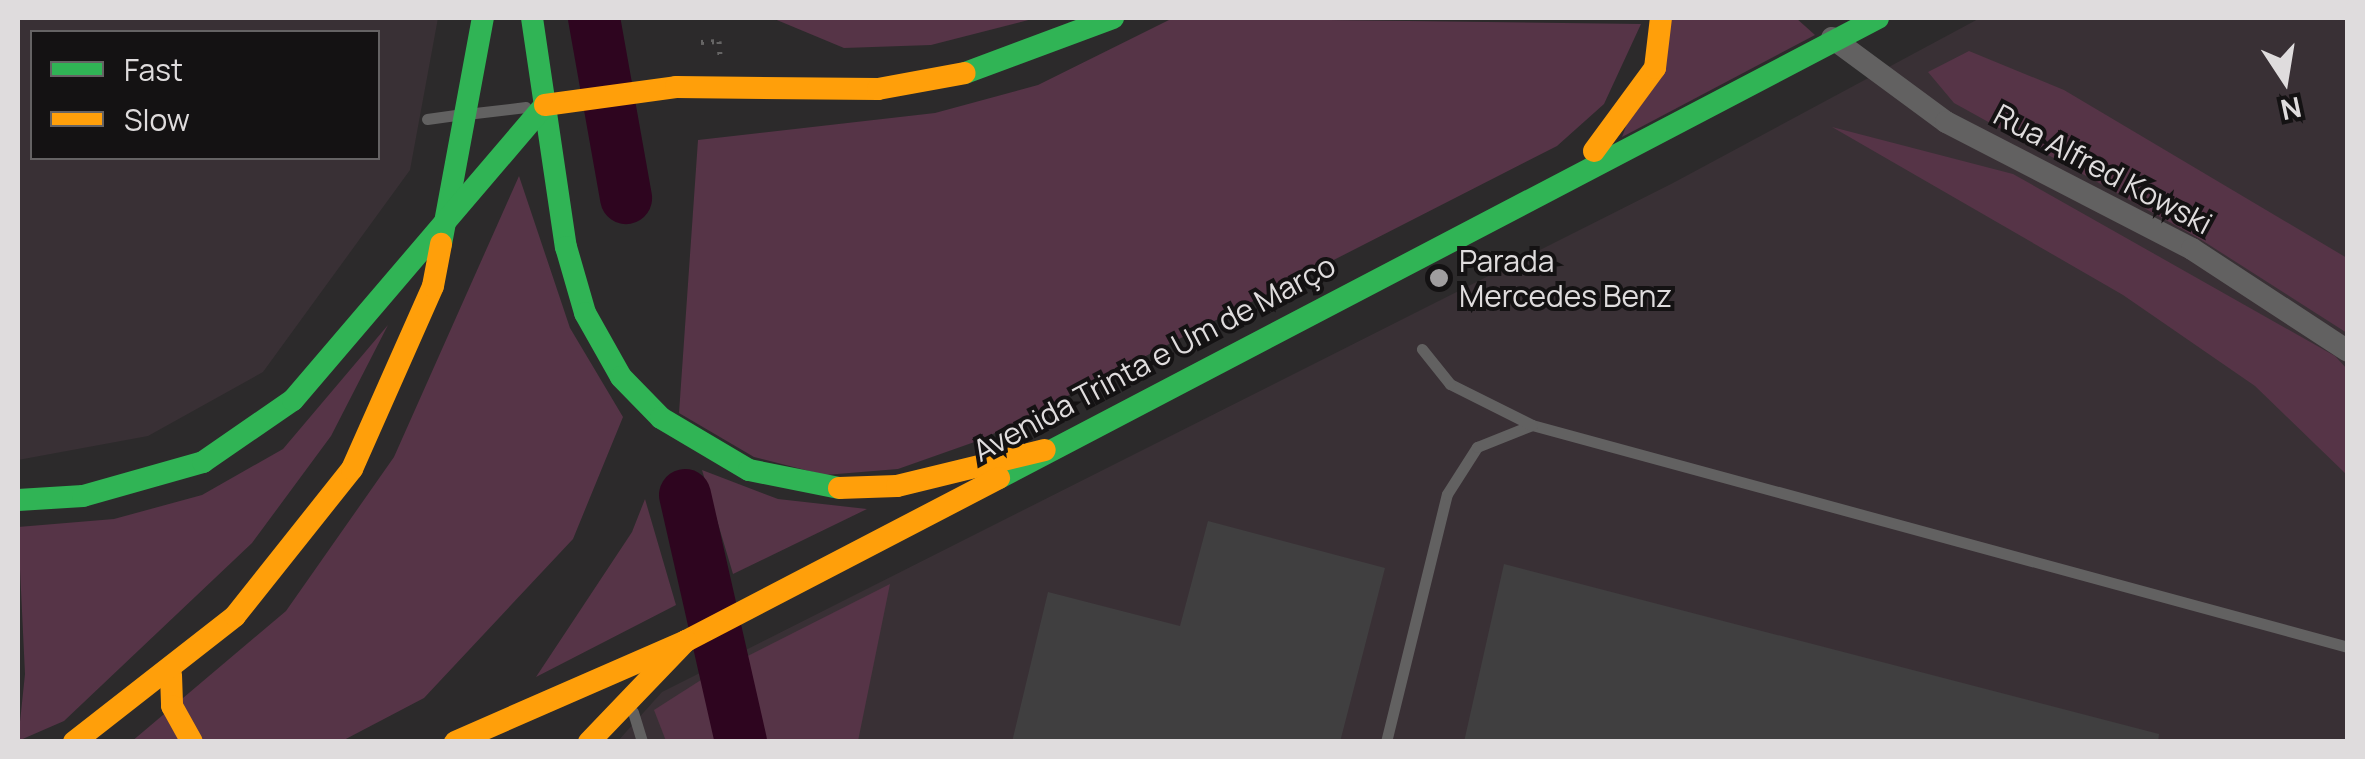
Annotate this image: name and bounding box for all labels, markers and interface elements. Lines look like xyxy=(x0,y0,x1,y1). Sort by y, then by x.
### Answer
legend xyxy=(30,30,380,160)
north arrow xyxy=(2235,30,2335,130)
text: Fast xyxy=(124,49,183,90)
text: N xyxy=(2277,89,2305,130)
street label: Rua Alfred Kowski xyxy=(1988,96,2218,242)
text: Slow xyxy=(124,99,190,140)
place label: Parada Mercedes Benz xyxy=(1459,243,1672,314)
street label: Avenida Trinta e Um de Março xyxy=(967,247,1341,469)
marker: Parada Mercedes Benz xyxy=(1428,267,1450,289)

